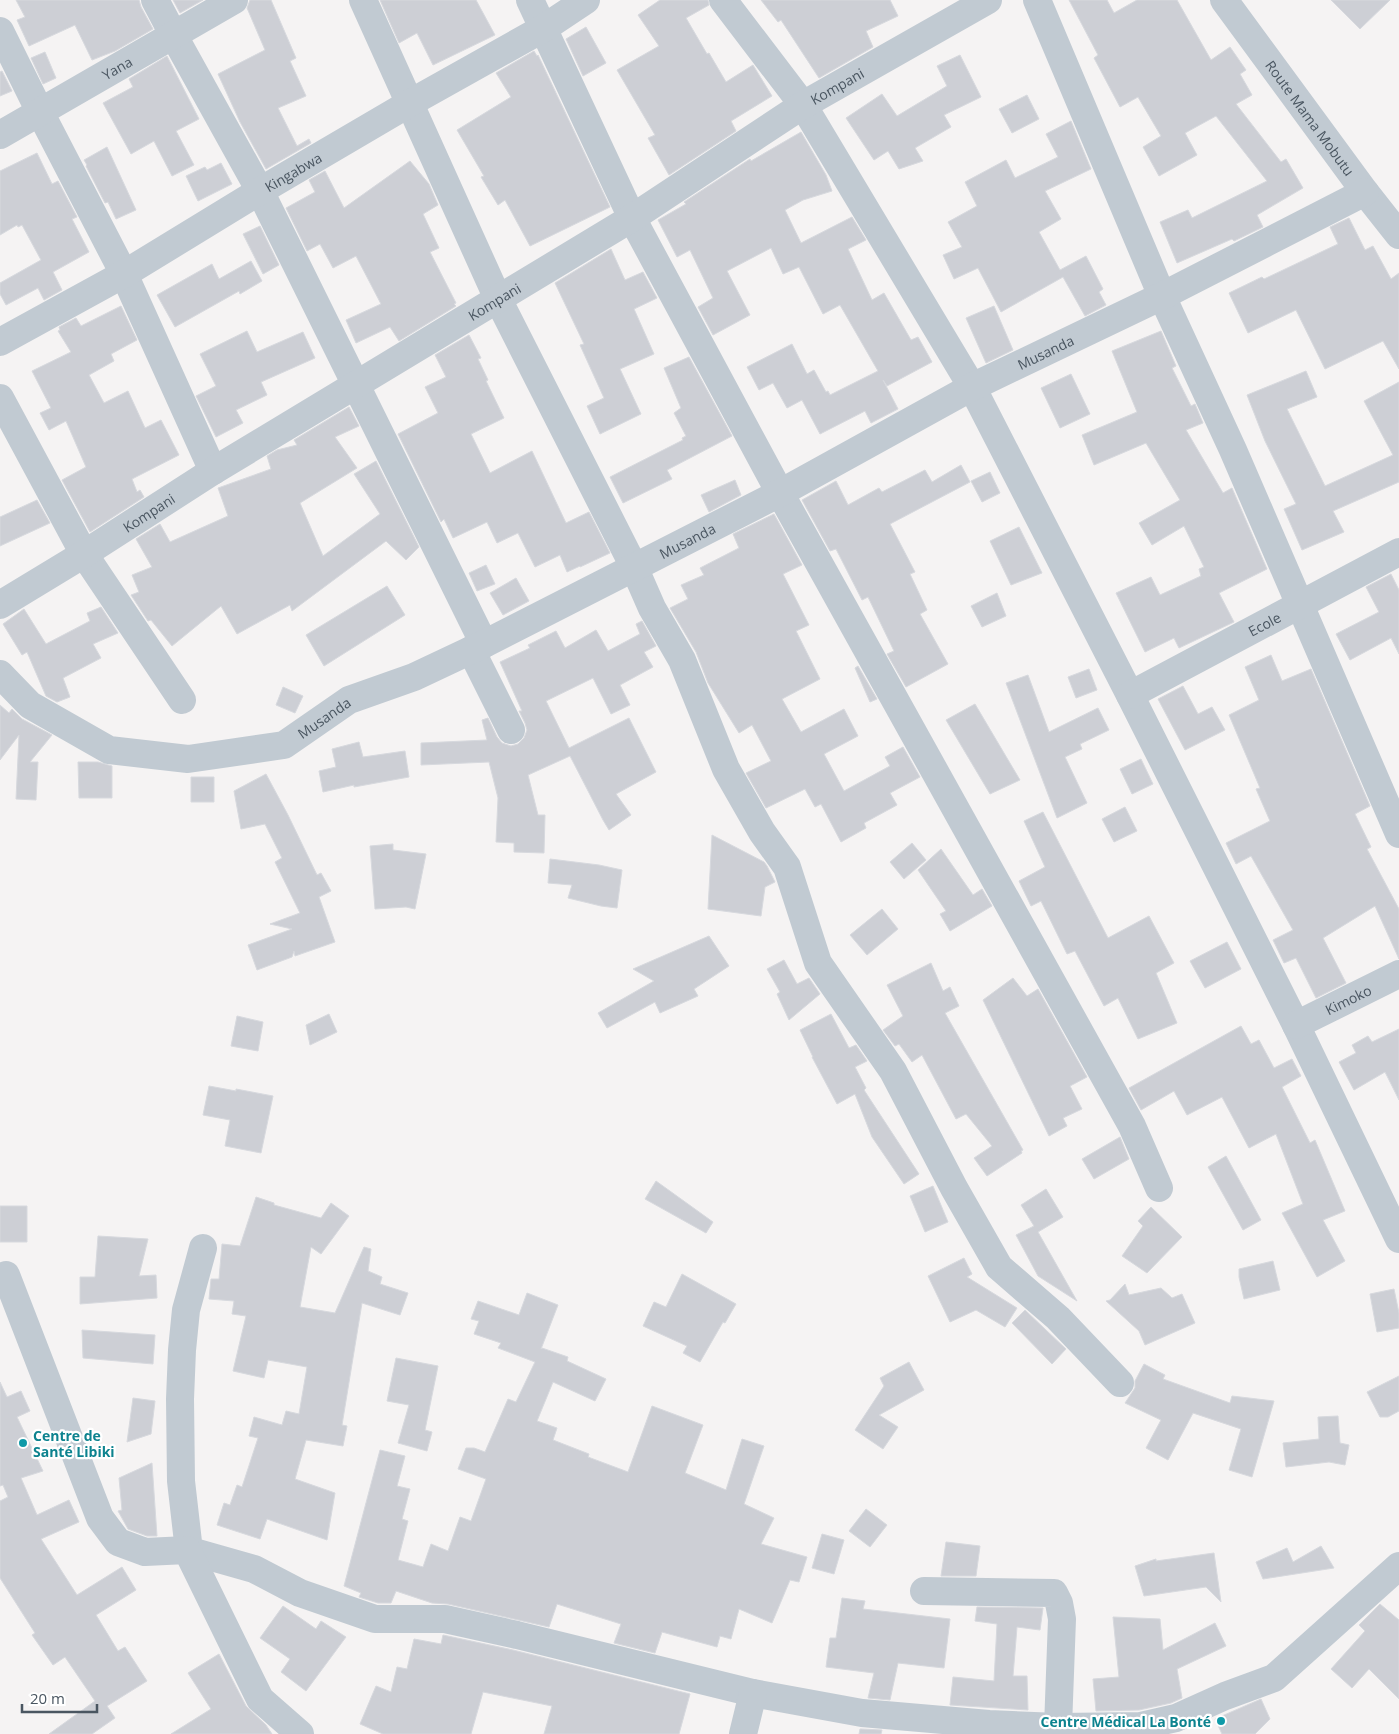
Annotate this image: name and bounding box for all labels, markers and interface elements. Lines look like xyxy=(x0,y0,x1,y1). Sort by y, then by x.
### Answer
street label: Yana xyxy=(98,51,136,84)
street label: Route Mama Mobutu xyxy=(1262,56,1359,179)
street label: Kompani xyxy=(807,63,867,108)
street label: Kingabwa xyxy=(261,147,325,196)
street label: Kompani xyxy=(464,278,524,325)
street label: Musanda xyxy=(1014,330,1077,373)
street label: Kompani xyxy=(119,489,178,536)
street label: Musanda xyxy=(656,518,718,563)
street label: Ecole xyxy=(1245,607,1284,640)
street label: Musanda xyxy=(293,692,354,742)
street label: Kimoko xyxy=(1322,980,1374,1019)
place label: Centre de Santé Libiki xyxy=(33,1426,115,1461)
marker: Centre de Santé Libiki xyxy=(17,1437,29,1449)
scale bar xyxy=(22,1682,98,1714)
text: 20 m xyxy=(30,1688,65,1708)
place label: Centre Médical La Bonté xyxy=(1040,1712,1211,1731)
marker: Centre Médical La Bonté xyxy=(1215,1715,1227,1727)

